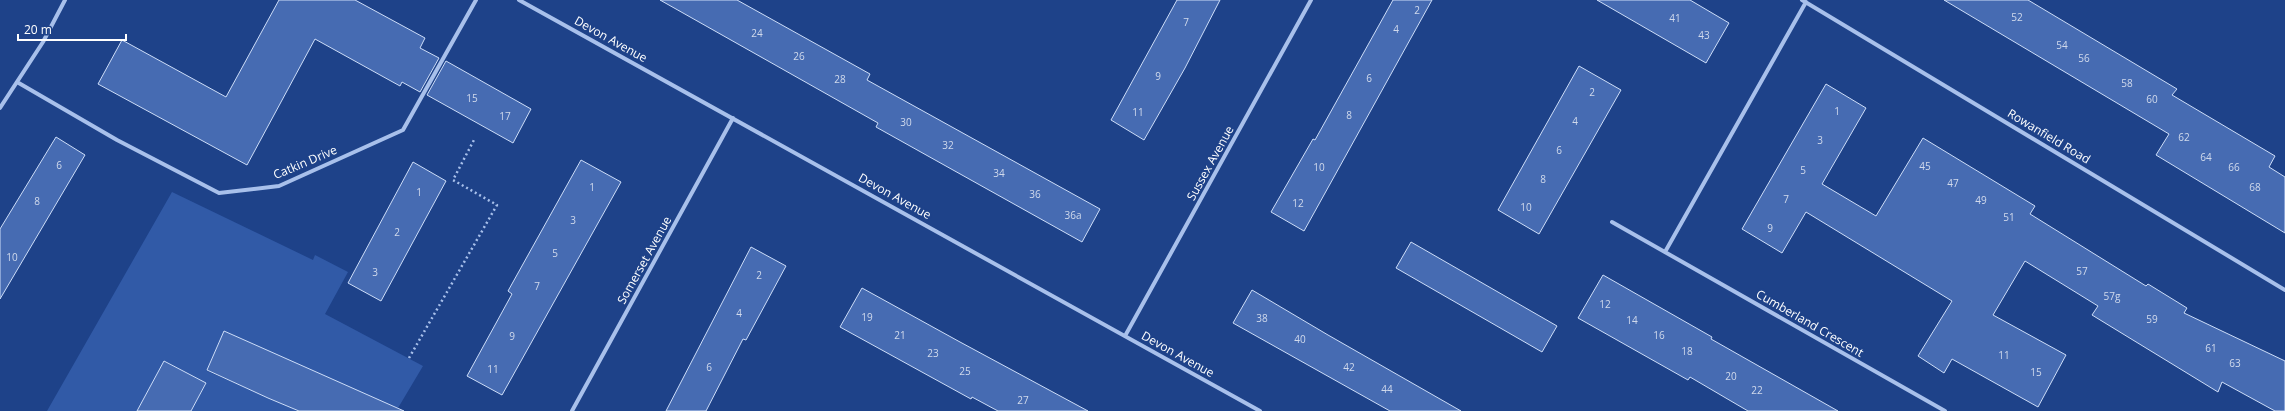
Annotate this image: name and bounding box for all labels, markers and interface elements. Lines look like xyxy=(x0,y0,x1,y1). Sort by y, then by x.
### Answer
house number: 2 xyxy=(1414,3,1420,17)
house number: 52 xyxy=(2011,10,2023,24)
house number: 41 xyxy=(1669,11,1681,25)
street label: Devon Avenue xyxy=(571,12,651,66)
house number: 7 xyxy=(1183,15,1189,29)
scale bar xyxy=(18,16,126,42)
text: 20 m xyxy=(24,21,52,38)
house number: 4 xyxy=(1393,22,1399,36)
house number: 24 xyxy=(751,26,763,40)
house number: 43 xyxy=(1698,28,1710,42)
house number: 54 xyxy=(2056,38,2068,52)
house number: 26 xyxy=(793,49,805,63)
house number: 56 xyxy=(2078,51,2090,65)
house number: 9 xyxy=(1155,69,1161,83)
house number: 6 xyxy=(1366,71,1372,85)
house number: 28 xyxy=(834,72,846,86)
house number: 58 xyxy=(2121,76,2133,90)
house number: 2 xyxy=(1589,85,1595,99)
house number: 15 xyxy=(466,91,478,105)
house number: 60 xyxy=(2146,92,2158,106)
house number: 1 xyxy=(1834,104,1840,118)
house number: 11 xyxy=(1132,105,1144,119)
street label: Rowanfield Road xyxy=(2004,105,2094,167)
house number: 8 xyxy=(1346,108,1352,122)
house number: 17 xyxy=(499,109,511,123)
house number: 4 xyxy=(1572,114,1578,128)
house number: 30 xyxy=(900,115,912,129)
street label: Sussex Avenue xyxy=(1182,122,1238,204)
house number: 62 xyxy=(2178,130,2190,144)
house number: 3 xyxy=(1817,133,1823,147)
house number: 32 xyxy=(942,138,954,152)
street label: Catkin Drive xyxy=(271,141,340,183)
house number: 6 xyxy=(1556,143,1562,157)
house number: 64 xyxy=(2200,150,2212,164)
house number: 6 xyxy=(56,158,62,172)
house number: 45 xyxy=(1919,159,1931,173)
house number: 10 xyxy=(1313,160,1325,174)
house number: 66 xyxy=(2228,160,2240,174)
house number: 5 xyxy=(1800,163,1806,177)
house number: 34 xyxy=(993,166,1005,180)
street label: Devon Avenue xyxy=(855,169,935,223)
house number: 8 xyxy=(1540,172,1546,186)
house number: 47 xyxy=(1947,176,1959,190)
house number: 1 xyxy=(589,180,595,194)
house number: 68 xyxy=(2249,180,2261,194)
house number: 1 xyxy=(416,185,422,199)
house number: 36 xyxy=(1029,187,1041,201)
house number: 7 xyxy=(1783,192,1789,206)
house number: 49 xyxy=(1975,193,1987,207)
house number: 8 xyxy=(34,194,40,208)
house number: 12 xyxy=(1292,196,1304,210)
house number: 10 xyxy=(1520,200,1532,214)
house number: 36a xyxy=(1065,208,1082,222)
house number: 51 xyxy=(2003,210,2015,224)
house number: 3 xyxy=(570,213,576,227)
street label: Somerset Avenue xyxy=(613,213,675,307)
house number: 9 xyxy=(1767,221,1773,235)
house number: 2 xyxy=(394,225,400,239)
house number: 5 xyxy=(552,246,558,260)
house number: 10 xyxy=(6,250,18,264)
house number: 57 xyxy=(2076,264,2088,278)
house number: 3 xyxy=(372,265,378,279)
house number: 2 xyxy=(756,268,762,282)
house number: 7 xyxy=(534,279,540,293)
street label: Cumberland Crescent xyxy=(1753,285,1867,361)
house number: 57g xyxy=(2104,289,2121,303)
house number: 12 xyxy=(1599,297,1611,311)
house number: 4 xyxy=(736,306,742,320)
house number: 19 xyxy=(861,310,873,324)
house number: 38 xyxy=(1256,311,1268,325)
house number: 59 xyxy=(2146,312,2158,326)
house number: 14 xyxy=(1626,313,1638,327)
street label: Devon Avenue xyxy=(1138,327,1218,381)
house number: 21 xyxy=(894,328,906,342)
house number: 16 xyxy=(1653,328,1665,342)
house number: 9 xyxy=(509,329,515,343)
house number: 40 xyxy=(1294,332,1306,346)
house number: 61 xyxy=(2205,341,2217,355)
house number: 18 xyxy=(1681,344,1693,358)
house number: 23 xyxy=(927,346,939,360)
house number: 11 xyxy=(1998,348,2010,362)
house number: 63 xyxy=(2229,356,2241,370)
house number: 6 xyxy=(706,360,712,374)
house number: 42 xyxy=(1343,360,1355,374)
house number: 11 xyxy=(487,362,499,376)
house number: 25 xyxy=(959,364,971,378)
house number: 15 xyxy=(2030,365,2042,379)
house number: 20 xyxy=(1725,369,1737,383)
house number: 44 xyxy=(1381,382,1393,396)
house number: 22 xyxy=(1751,383,1763,397)
house number: 27 xyxy=(1017,393,1029,407)

